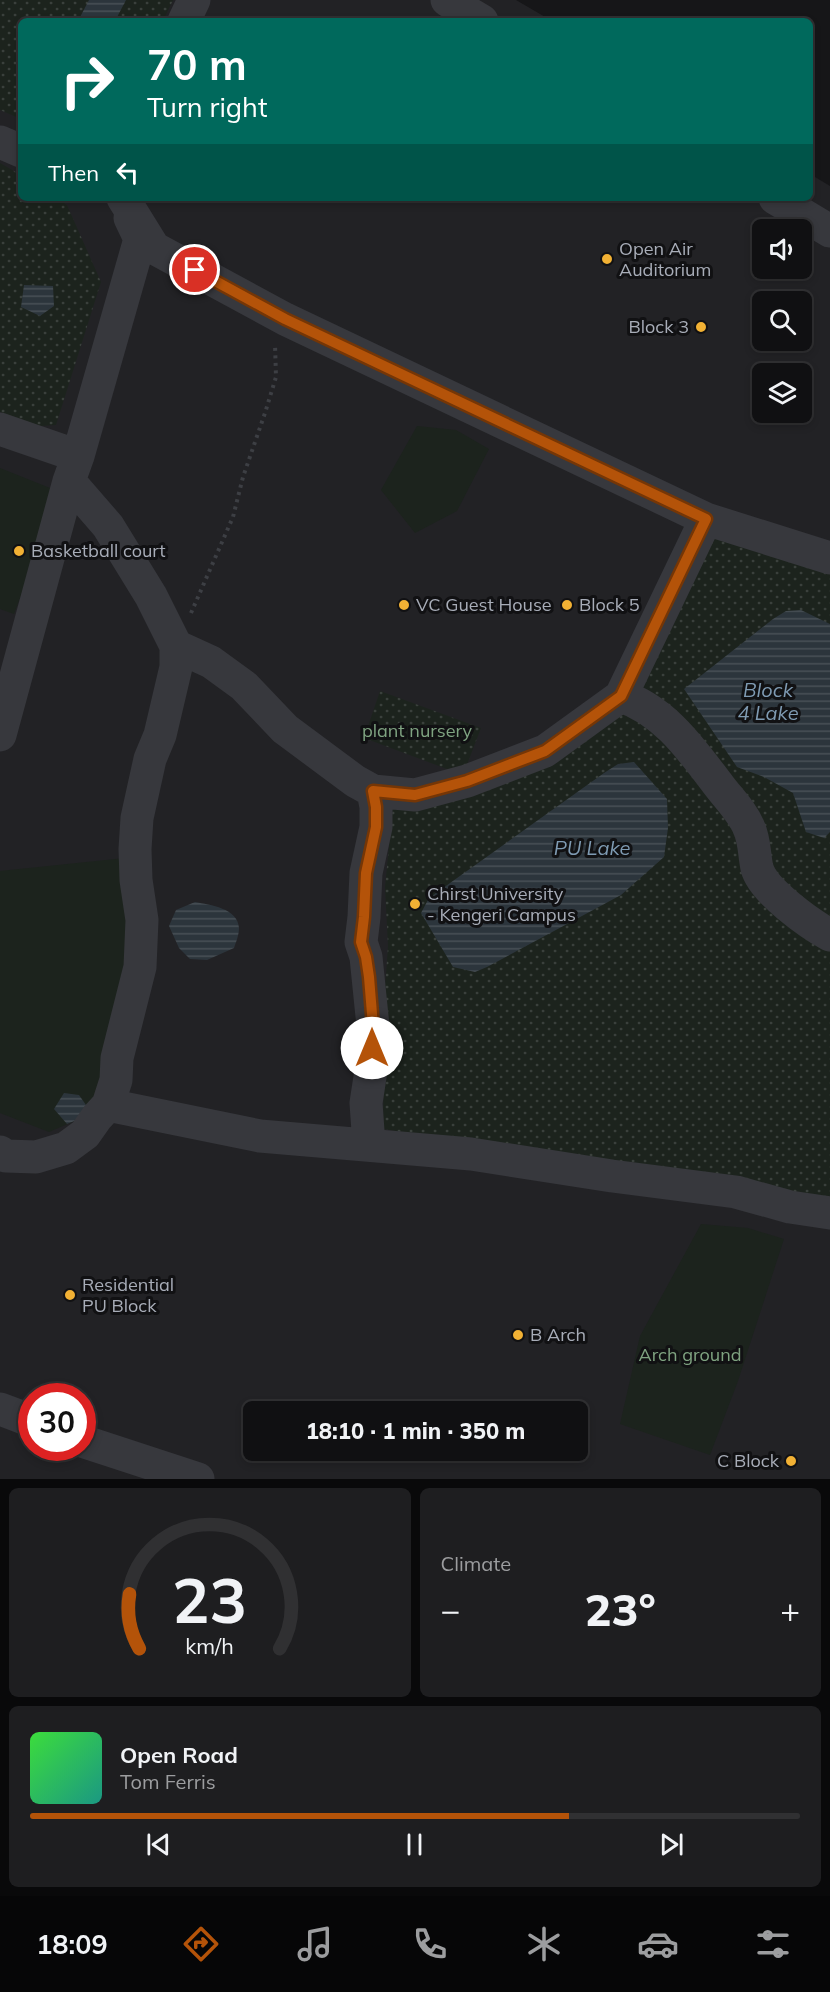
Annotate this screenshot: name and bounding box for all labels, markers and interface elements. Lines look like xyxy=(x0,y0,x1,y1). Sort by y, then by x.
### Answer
text: 70 m xyxy=(147,38,247,91)
icon: right xyxy=(48,42,126,120)
text: Turn right xyxy=(147,90,267,124)
icon: left xyxy=(111,156,144,189)
text: Then xyxy=(48,159,99,187)
map controls xyxy=(752,219,812,423)
button: sound xyxy=(752,219,812,279)
place label: Open Air Auditorium xyxy=(619,237,711,281)
pin xyxy=(169,244,220,295)
marker: Open Air Auditorium xyxy=(600,252,614,266)
icon: arrive xyxy=(178,253,211,286)
button: search xyxy=(752,291,812,351)
place label: Block 3 xyxy=(629,315,689,338)
marker: Block 3 xyxy=(694,320,708,334)
button: layers xyxy=(752,363,812,423)
place label: Basketball court xyxy=(31,539,166,562)
marker: Basketball court xyxy=(12,544,26,558)
place label: VC Guest House xyxy=(416,593,552,616)
place label: Block 5 xyxy=(579,593,640,616)
marker: VC Guest House xyxy=(397,598,411,612)
marker: Block 5 xyxy=(560,598,574,612)
water label: Block 4 Lake xyxy=(737,677,799,725)
park label: plant nursery xyxy=(362,719,473,742)
water label: PU Lake xyxy=(554,835,630,860)
place label: Chirst University - Kengeri Campus xyxy=(427,882,576,926)
marker: Chirst University - Kengeri Campus xyxy=(408,897,422,911)
position arrow xyxy=(340,1016,404,1080)
place label: Residential PU Block xyxy=(82,1273,174,1317)
marker: Residential PU Block xyxy=(63,1288,77,1302)
place label: B Arch xyxy=(530,1323,586,1346)
marker: B Arch xyxy=(511,1328,525,1342)
park label: Arch ground xyxy=(638,1343,742,1366)
speed limit sign: 30 xyxy=(18,1383,96,1461)
text: 18:10 · 1 min · 350 m xyxy=(306,1417,525,1445)
place label: C Block xyxy=(717,1449,780,1472)
marker: C Block xyxy=(784,1454,798,1468)
text: Climate xyxy=(441,1551,511,1576)
text: 23 xyxy=(172,1560,247,1639)
text: 23° xyxy=(585,1581,656,1637)
text: − xyxy=(441,1589,460,1630)
text: + xyxy=(780,1589,800,1630)
text: km/h xyxy=(185,1633,234,1660)
text: Open Road xyxy=(120,1741,238,1769)
text: Tom Ferris xyxy=(120,1769,216,1794)
icon: previous xyxy=(142,1828,175,1861)
icon: pause xyxy=(398,1828,431,1861)
icon: next xyxy=(655,1828,688,1861)
icon: directions xyxy=(180,1923,222,1965)
icon: music xyxy=(294,1923,336,1965)
icon: phone xyxy=(409,1923,451,1965)
icon: climate xyxy=(523,1923,565,1965)
icon: car xyxy=(637,1923,679,1965)
icon: filters xyxy=(752,1923,794,1965)
text: 18:09 xyxy=(36,1927,108,1961)

